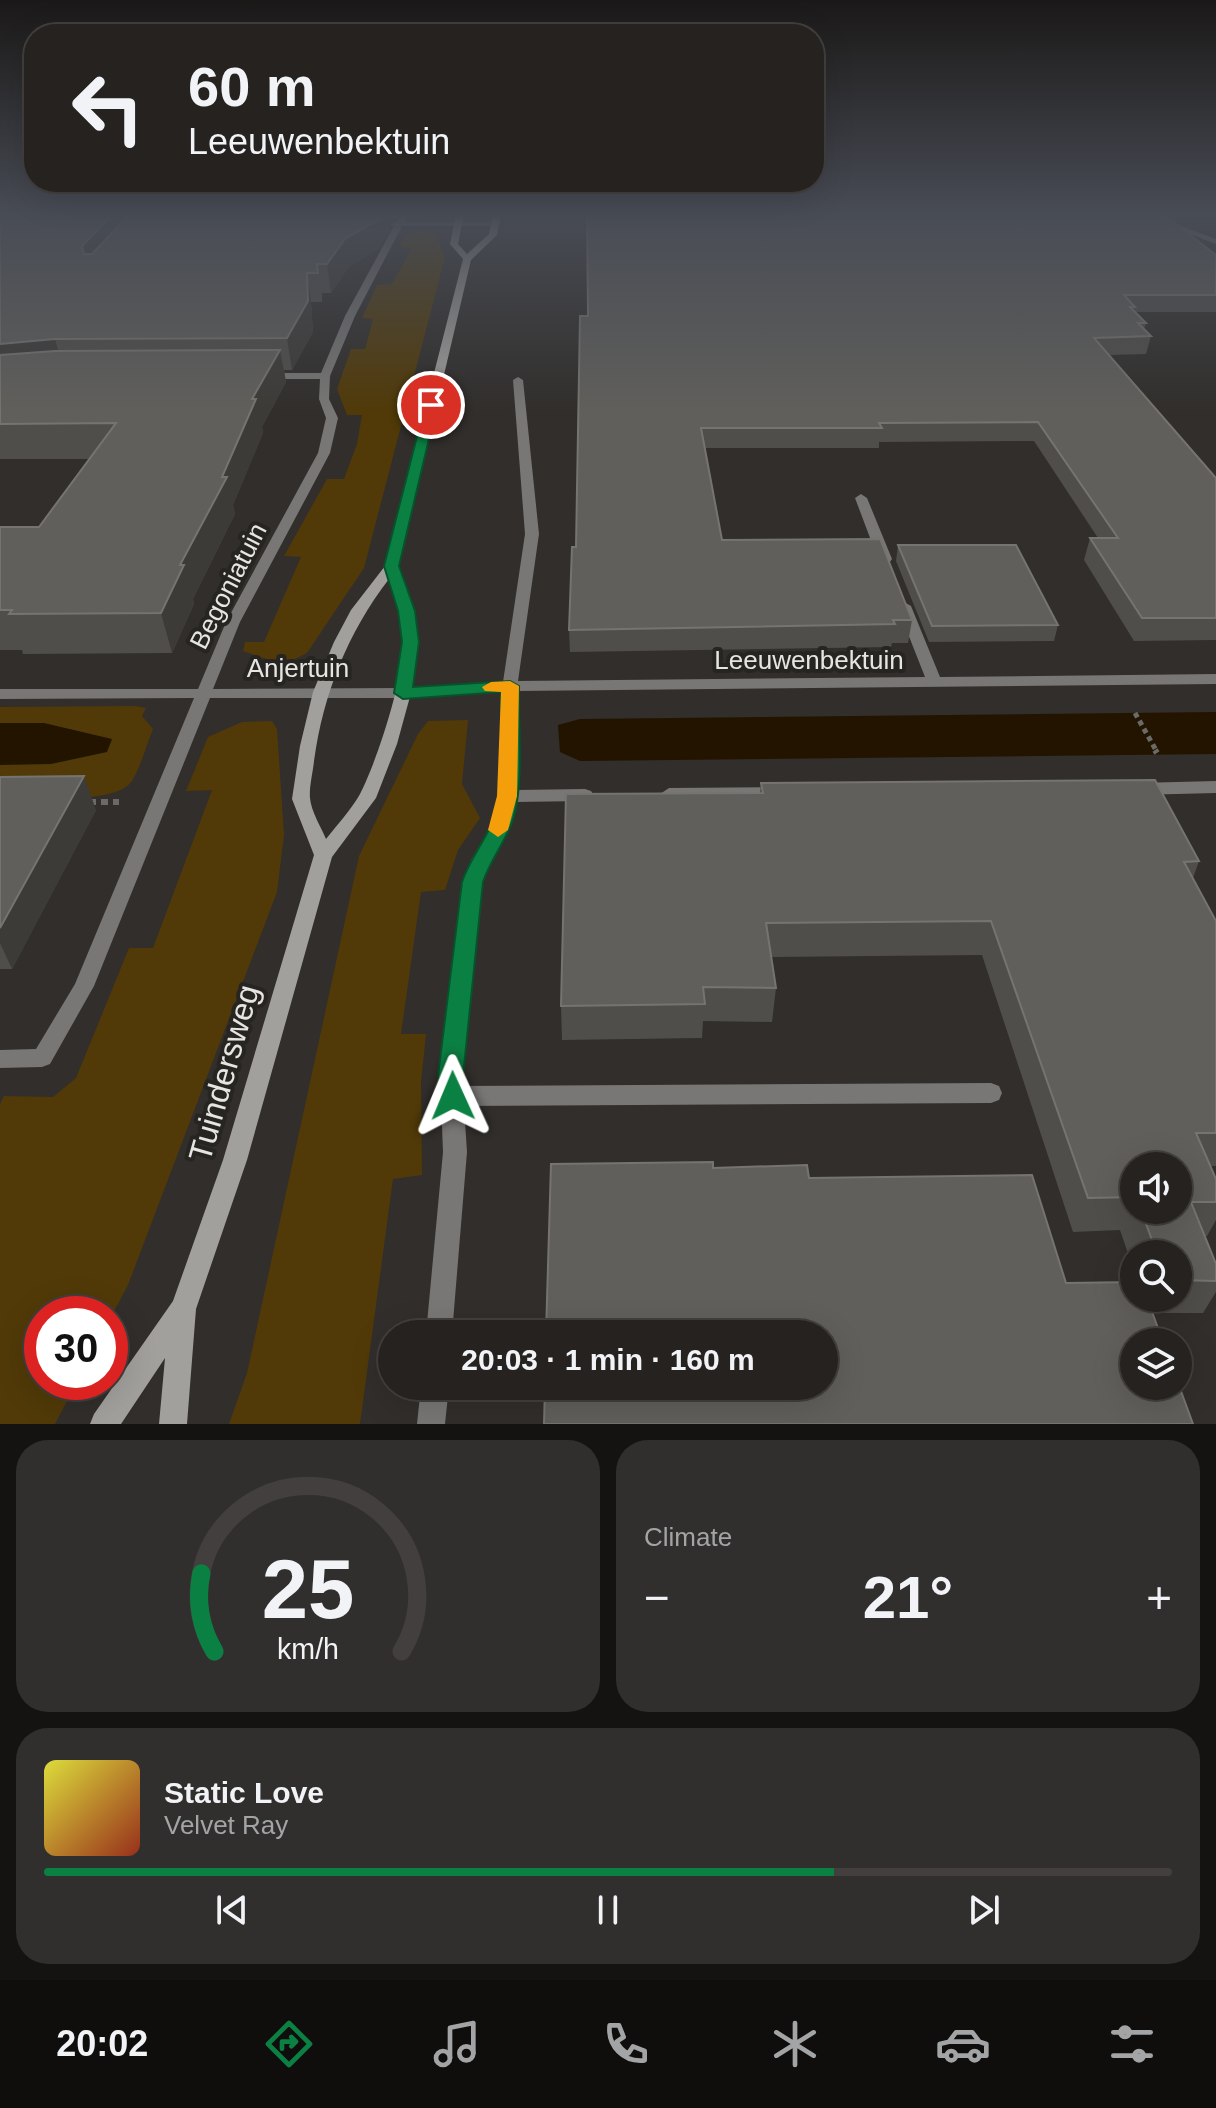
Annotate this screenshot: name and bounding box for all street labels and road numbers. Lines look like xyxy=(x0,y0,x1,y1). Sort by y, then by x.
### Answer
street label: Begoniatuin xyxy=(183,518,273,654)
street label: Leeuwenbektuin xyxy=(714,645,904,675)
street label: Anjertuin xyxy=(247,653,349,683)
street label: Tuindersweg xyxy=(182,981,266,1165)

